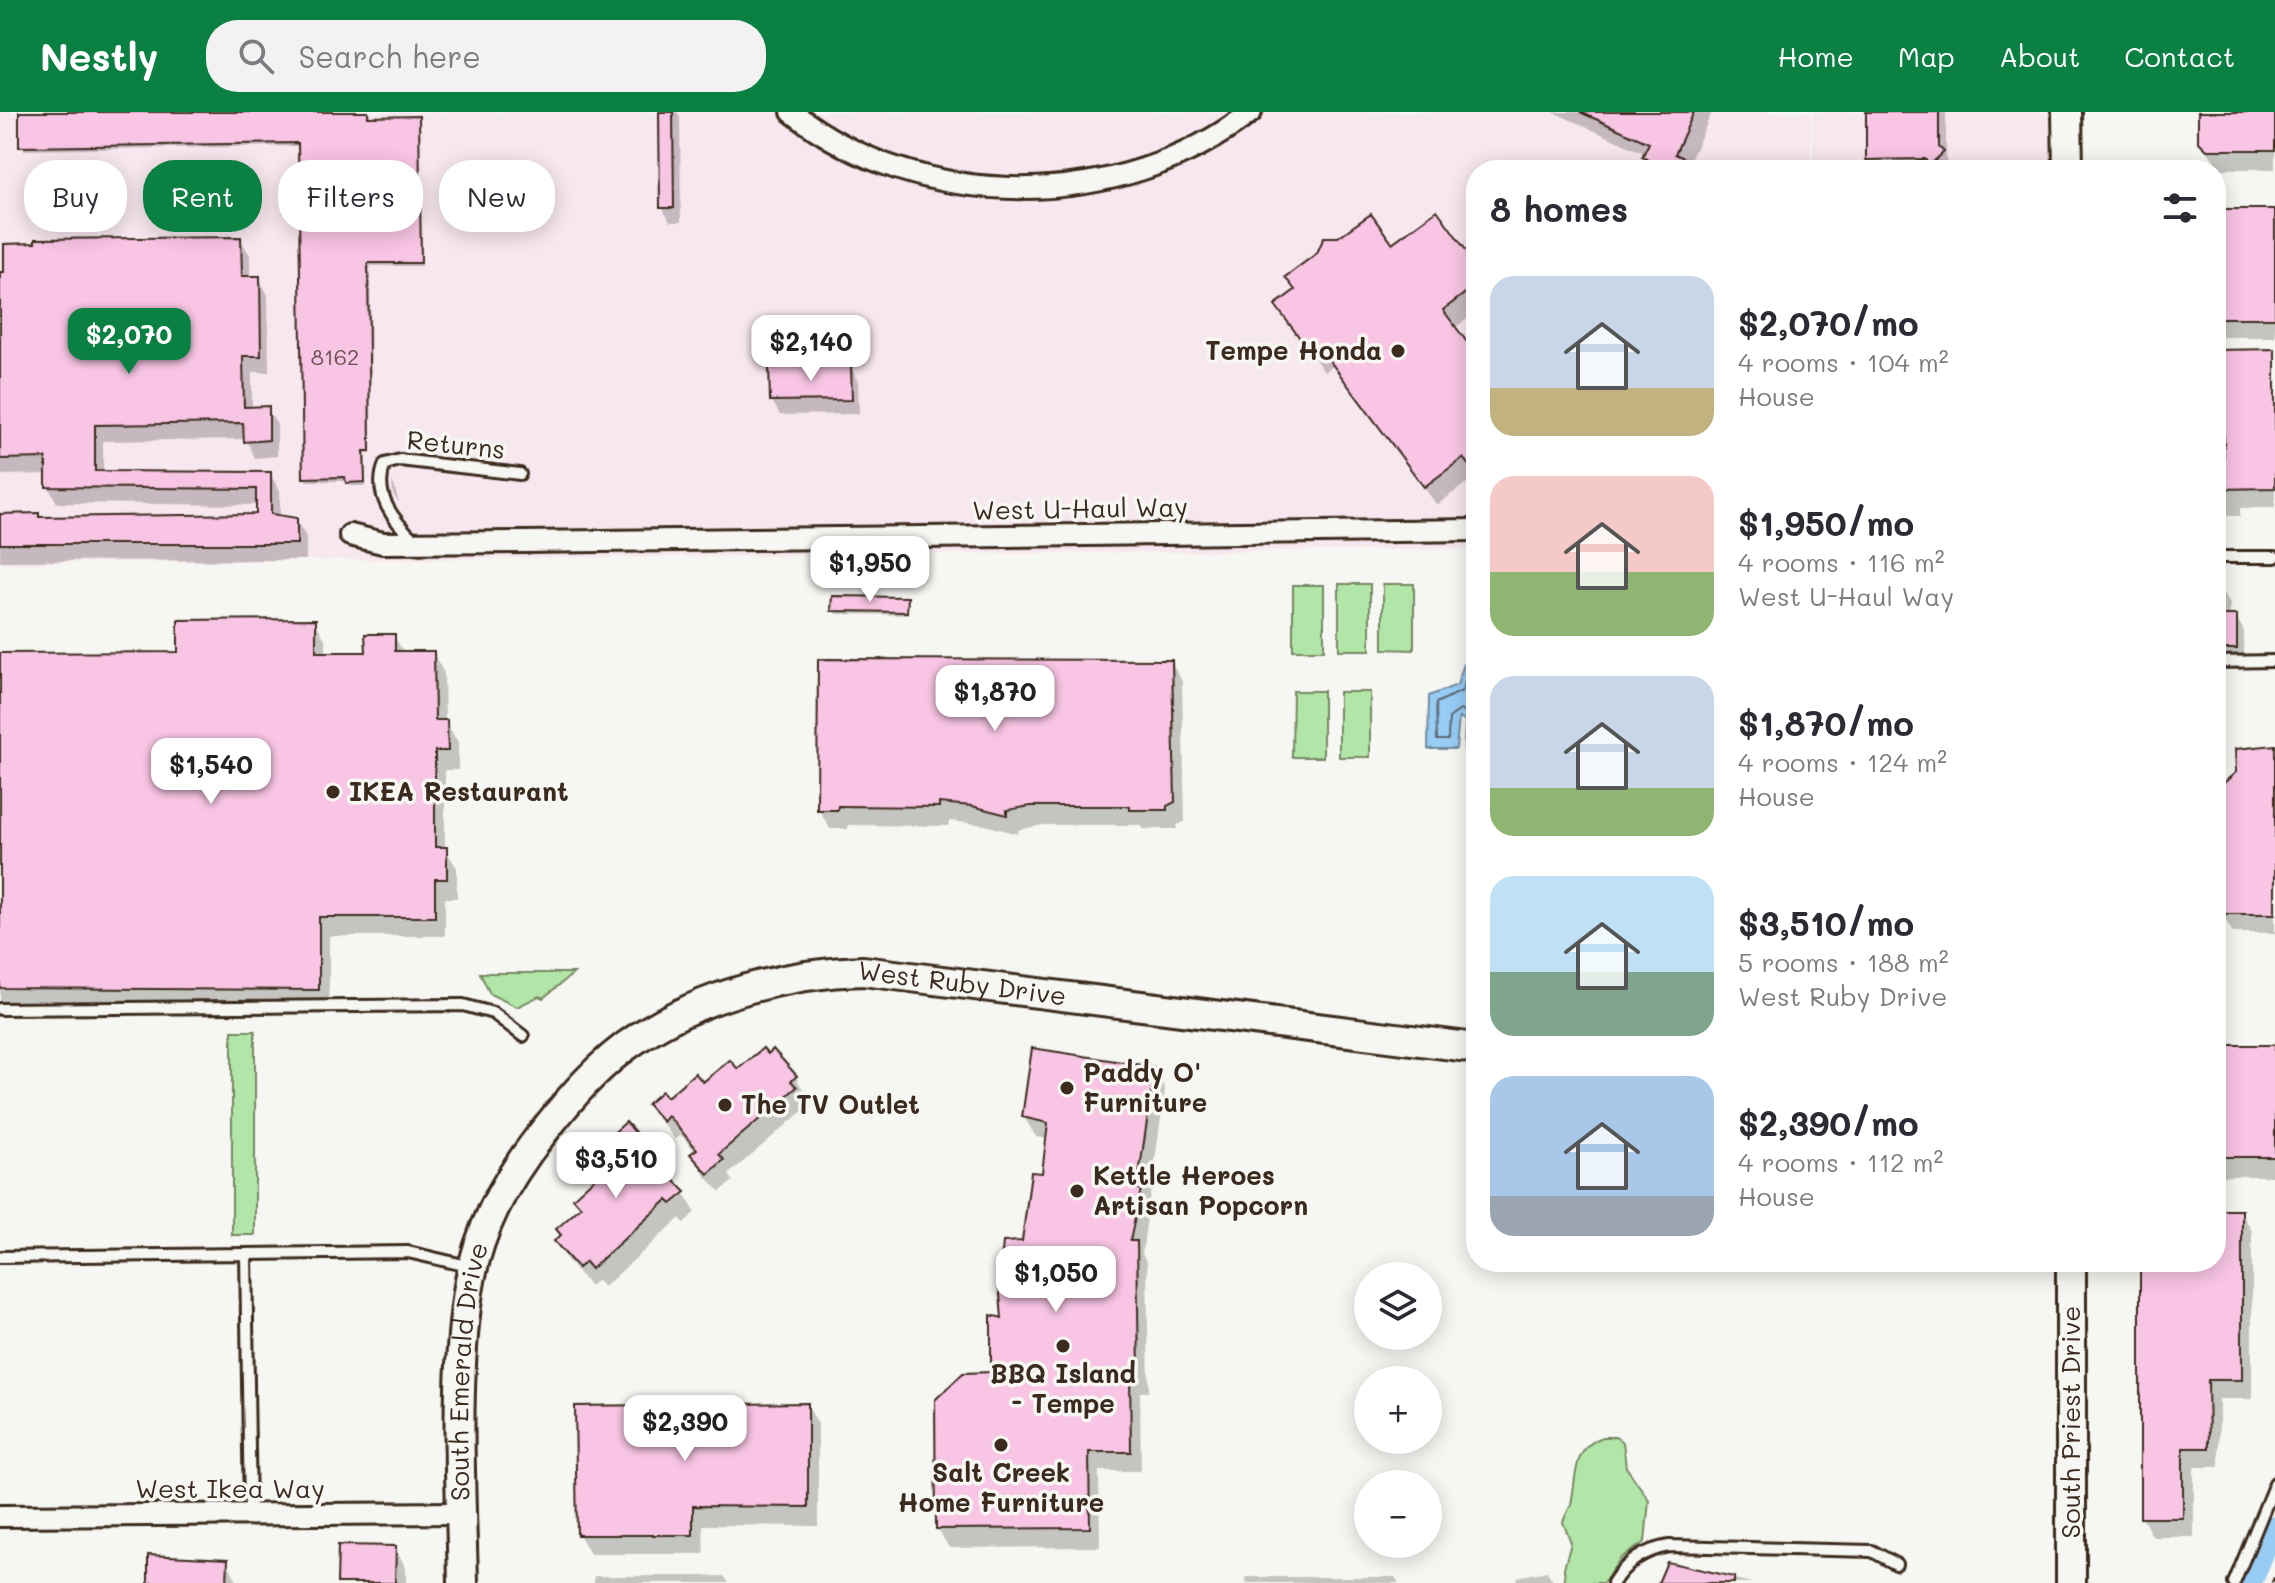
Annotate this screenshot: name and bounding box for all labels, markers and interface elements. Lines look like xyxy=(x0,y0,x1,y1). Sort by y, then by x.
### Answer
search box xyxy=(206,20,766,92)
text: Nestly xyxy=(40,31,158,81)
icon: search xyxy=(234,34,278,78)
text: Search here xyxy=(298,36,481,76)
text: Home xyxy=(1778,38,1854,74)
text: Map xyxy=(1898,38,1955,74)
text: About xyxy=(1999,38,2080,74)
text: Contact xyxy=(2124,38,2235,74)
chip: Buy xyxy=(24,160,127,232)
chip: Rent xyxy=(143,160,262,232)
chip: Filters xyxy=(278,160,423,232)
chip: New xyxy=(439,160,555,232)
text: 8 homes xyxy=(1490,186,1628,231)
icon: filters xyxy=(2158,186,2202,230)
text: $2,070/mo xyxy=(1738,300,1919,345)
pin: $2,070 xyxy=(64,308,194,376)
icon: home xyxy=(1554,308,1650,404)
pin: $2,140 xyxy=(746,315,876,383)
text: $2,070 xyxy=(86,317,172,351)
text: $2,140 xyxy=(769,324,853,358)
place label: Tempe Honda xyxy=(1205,333,1382,367)
house number: 8162 xyxy=(311,342,359,371)
marker: Tempe Honda xyxy=(1389,342,1407,360)
text: 4 rooms · 104 m² xyxy=(1738,345,1949,379)
text: House xyxy=(1738,379,1815,413)
street label: Returns xyxy=(405,422,507,466)
street label: West U-Haul Way xyxy=(972,489,1188,527)
text: $1,950/mo xyxy=(1738,500,1914,545)
icon: home xyxy=(1554,508,1650,604)
pin: $1,950 xyxy=(805,536,935,604)
text: $1,950 xyxy=(828,545,912,579)
text: 4 rooms · 116 m² xyxy=(1738,545,1945,579)
text: West U-Haul Way xyxy=(1738,579,1954,613)
pin: $1,870 xyxy=(930,665,1060,733)
text: $1,870 xyxy=(954,674,1036,708)
text: $1,870/mo xyxy=(1738,700,1914,745)
icon: home xyxy=(1554,708,1650,804)
pin: $1,540 xyxy=(146,738,276,806)
text: 4 rooms · 124 m² xyxy=(1738,745,1947,779)
text: $1,540 xyxy=(169,747,253,781)
place label: IKEA Restaurant xyxy=(349,774,568,808)
text: House xyxy=(1738,779,1815,813)
marker: IKEA Restaurant xyxy=(324,783,342,801)
text: $3,510/mo xyxy=(1738,900,1914,945)
icon: home xyxy=(1554,908,1650,1004)
text: 5 rooms · 188 m² xyxy=(1738,945,1949,979)
street label: West Ruby Drive xyxy=(856,953,1068,1012)
text: West Ruby Drive xyxy=(1738,979,1947,1013)
place label: Paddy O' Furniture xyxy=(1083,1055,1207,1119)
marker: Paddy O' Furniture xyxy=(1058,1079,1076,1097)
place label: The TV Outlet xyxy=(741,1087,920,1121)
marker: The TV Outlet xyxy=(716,1096,734,1114)
text: $2,390/mo xyxy=(1738,1100,1919,1145)
icon: home xyxy=(1554,1108,1650,1204)
pin: $3,510 xyxy=(551,1132,681,1200)
text: $3,510 xyxy=(574,1141,658,1175)
text: 4 rooms · 112 m² xyxy=(1738,1145,1943,1179)
place label: Kettle Heroes Artisan Popcorn xyxy=(1093,1158,1308,1222)
text: House xyxy=(1738,1179,1815,1213)
marker: Kettle Heroes Artisan Popcorn xyxy=(1068,1182,1086,1200)
street label: South Emerald Drive xyxy=(441,1238,495,1502)
pin: $1,050 xyxy=(991,1246,1121,1314)
text: $1,050 xyxy=(1014,1255,1098,1289)
map controls xyxy=(1354,1262,1442,1558)
button: layers xyxy=(1354,1262,1442,1350)
street label: South Priest Drive xyxy=(2053,1306,2087,1538)
marker: BBQ Island - Tempe xyxy=(1054,1337,1072,1355)
place label: BBQ Island - Tempe xyxy=(990,1356,1136,1420)
button: + xyxy=(1354,1366,1442,1454)
pin: $2,390 xyxy=(620,1395,750,1463)
text: $2,390 xyxy=(642,1404,728,1438)
marker: Salt Creek Home Furniture xyxy=(992,1436,1010,1454)
place label: Salt Creek Home Furniture xyxy=(898,1455,1104,1519)
button: − xyxy=(1354,1470,1442,1558)
street label: West Ikea Way xyxy=(135,1471,325,1505)

